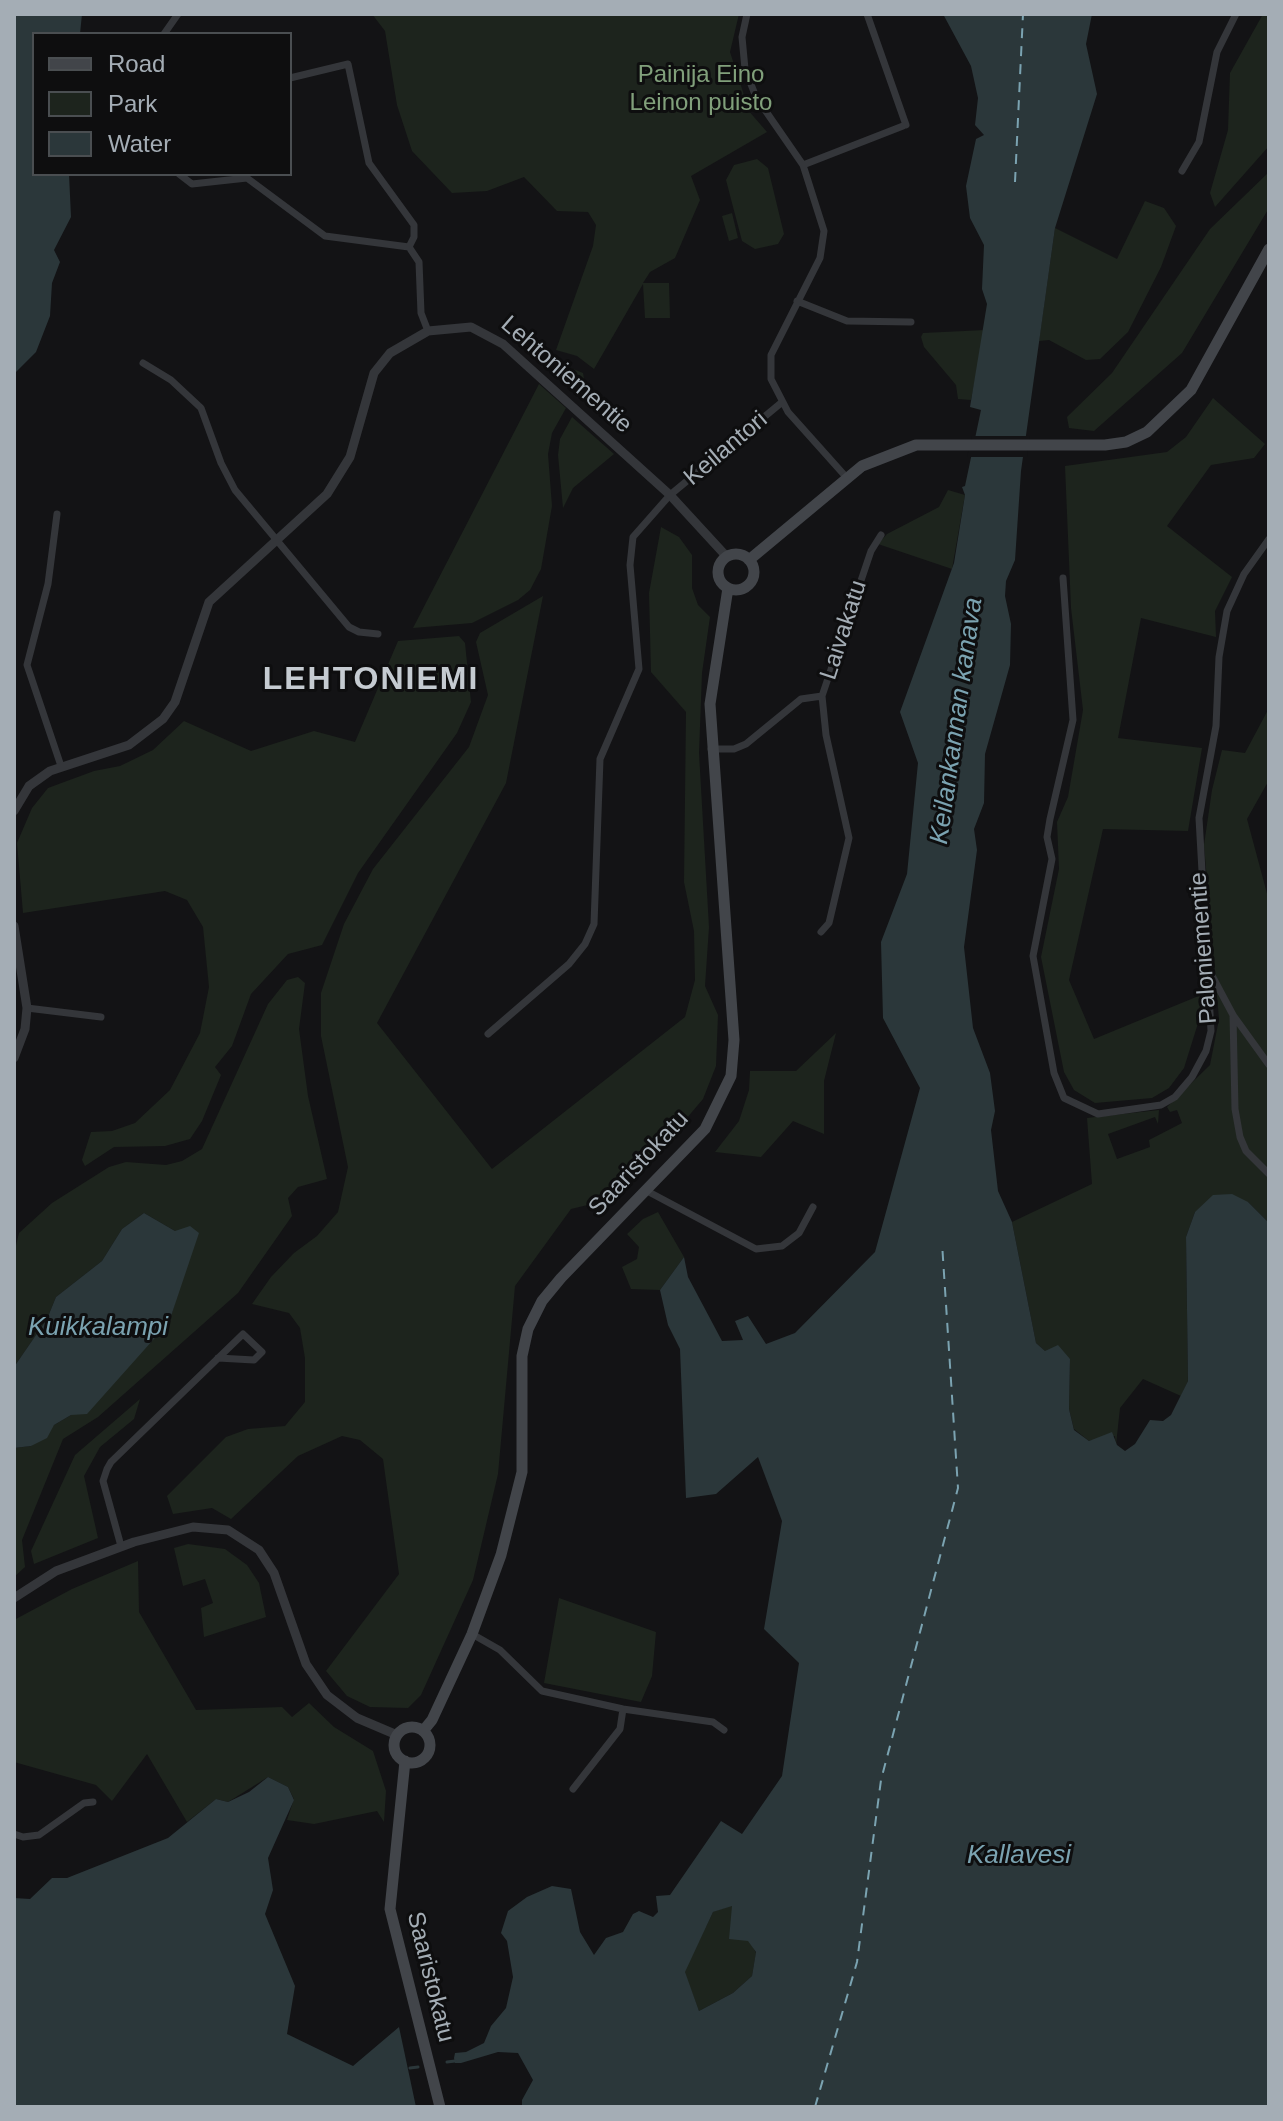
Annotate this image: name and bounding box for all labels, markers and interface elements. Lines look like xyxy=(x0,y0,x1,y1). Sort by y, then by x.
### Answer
legend xyxy=(32,32,292,176)
text: Road xyxy=(108,50,165,77)
park label: Painija Eino Leinon puisto xyxy=(630,61,772,117)
text: Park xyxy=(108,90,157,117)
text: Water xyxy=(108,130,171,157)
street label: Lehtoniementie xyxy=(495,310,637,440)
street label: Keilantori xyxy=(678,406,774,492)
street label: Laivakatu xyxy=(814,577,874,683)
water label: Keilankannan kanava xyxy=(924,596,990,846)
district label: LEHTONIEMI xyxy=(263,661,479,699)
street label: Paloniementie xyxy=(1184,871,1224,1025)
street label: Saaristokatu xyxy=(583,1105,695,1223)
water label: Kuikkalampi xyxy=(28,1312,168,1344)
water label: Kallavesi xyxy=(967,1840,1071,1872)
street label: Saaristokatu xyxy=(400,1909,460,2045)

